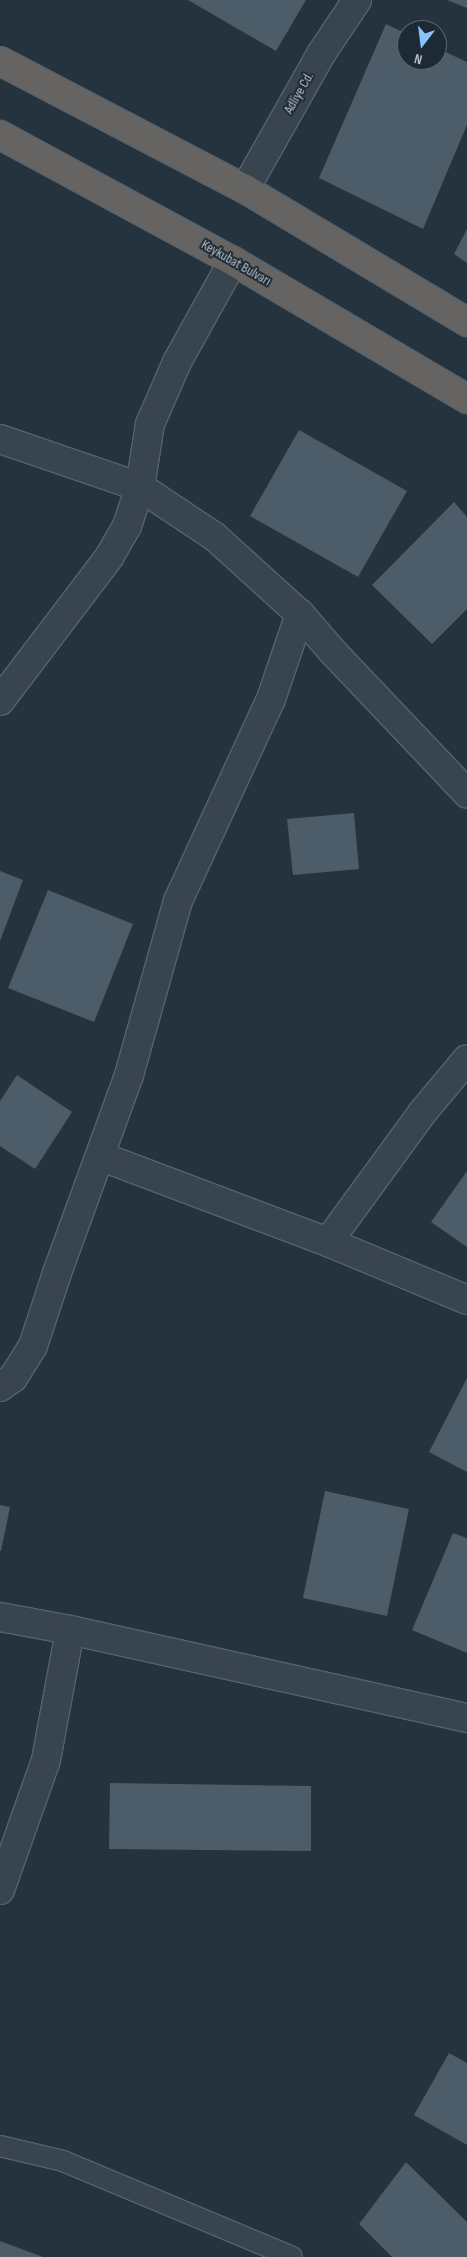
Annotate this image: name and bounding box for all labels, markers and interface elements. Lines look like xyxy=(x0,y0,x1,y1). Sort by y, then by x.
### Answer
north arrow xyxy=(397,20,447,70)
text: N xyxy=(412,50,424,68)
street label: Adliye Cd. xyxy=(280,69,318,117)
street label: Keykubat Bulvarı xyxy=(198,236,274,290)

